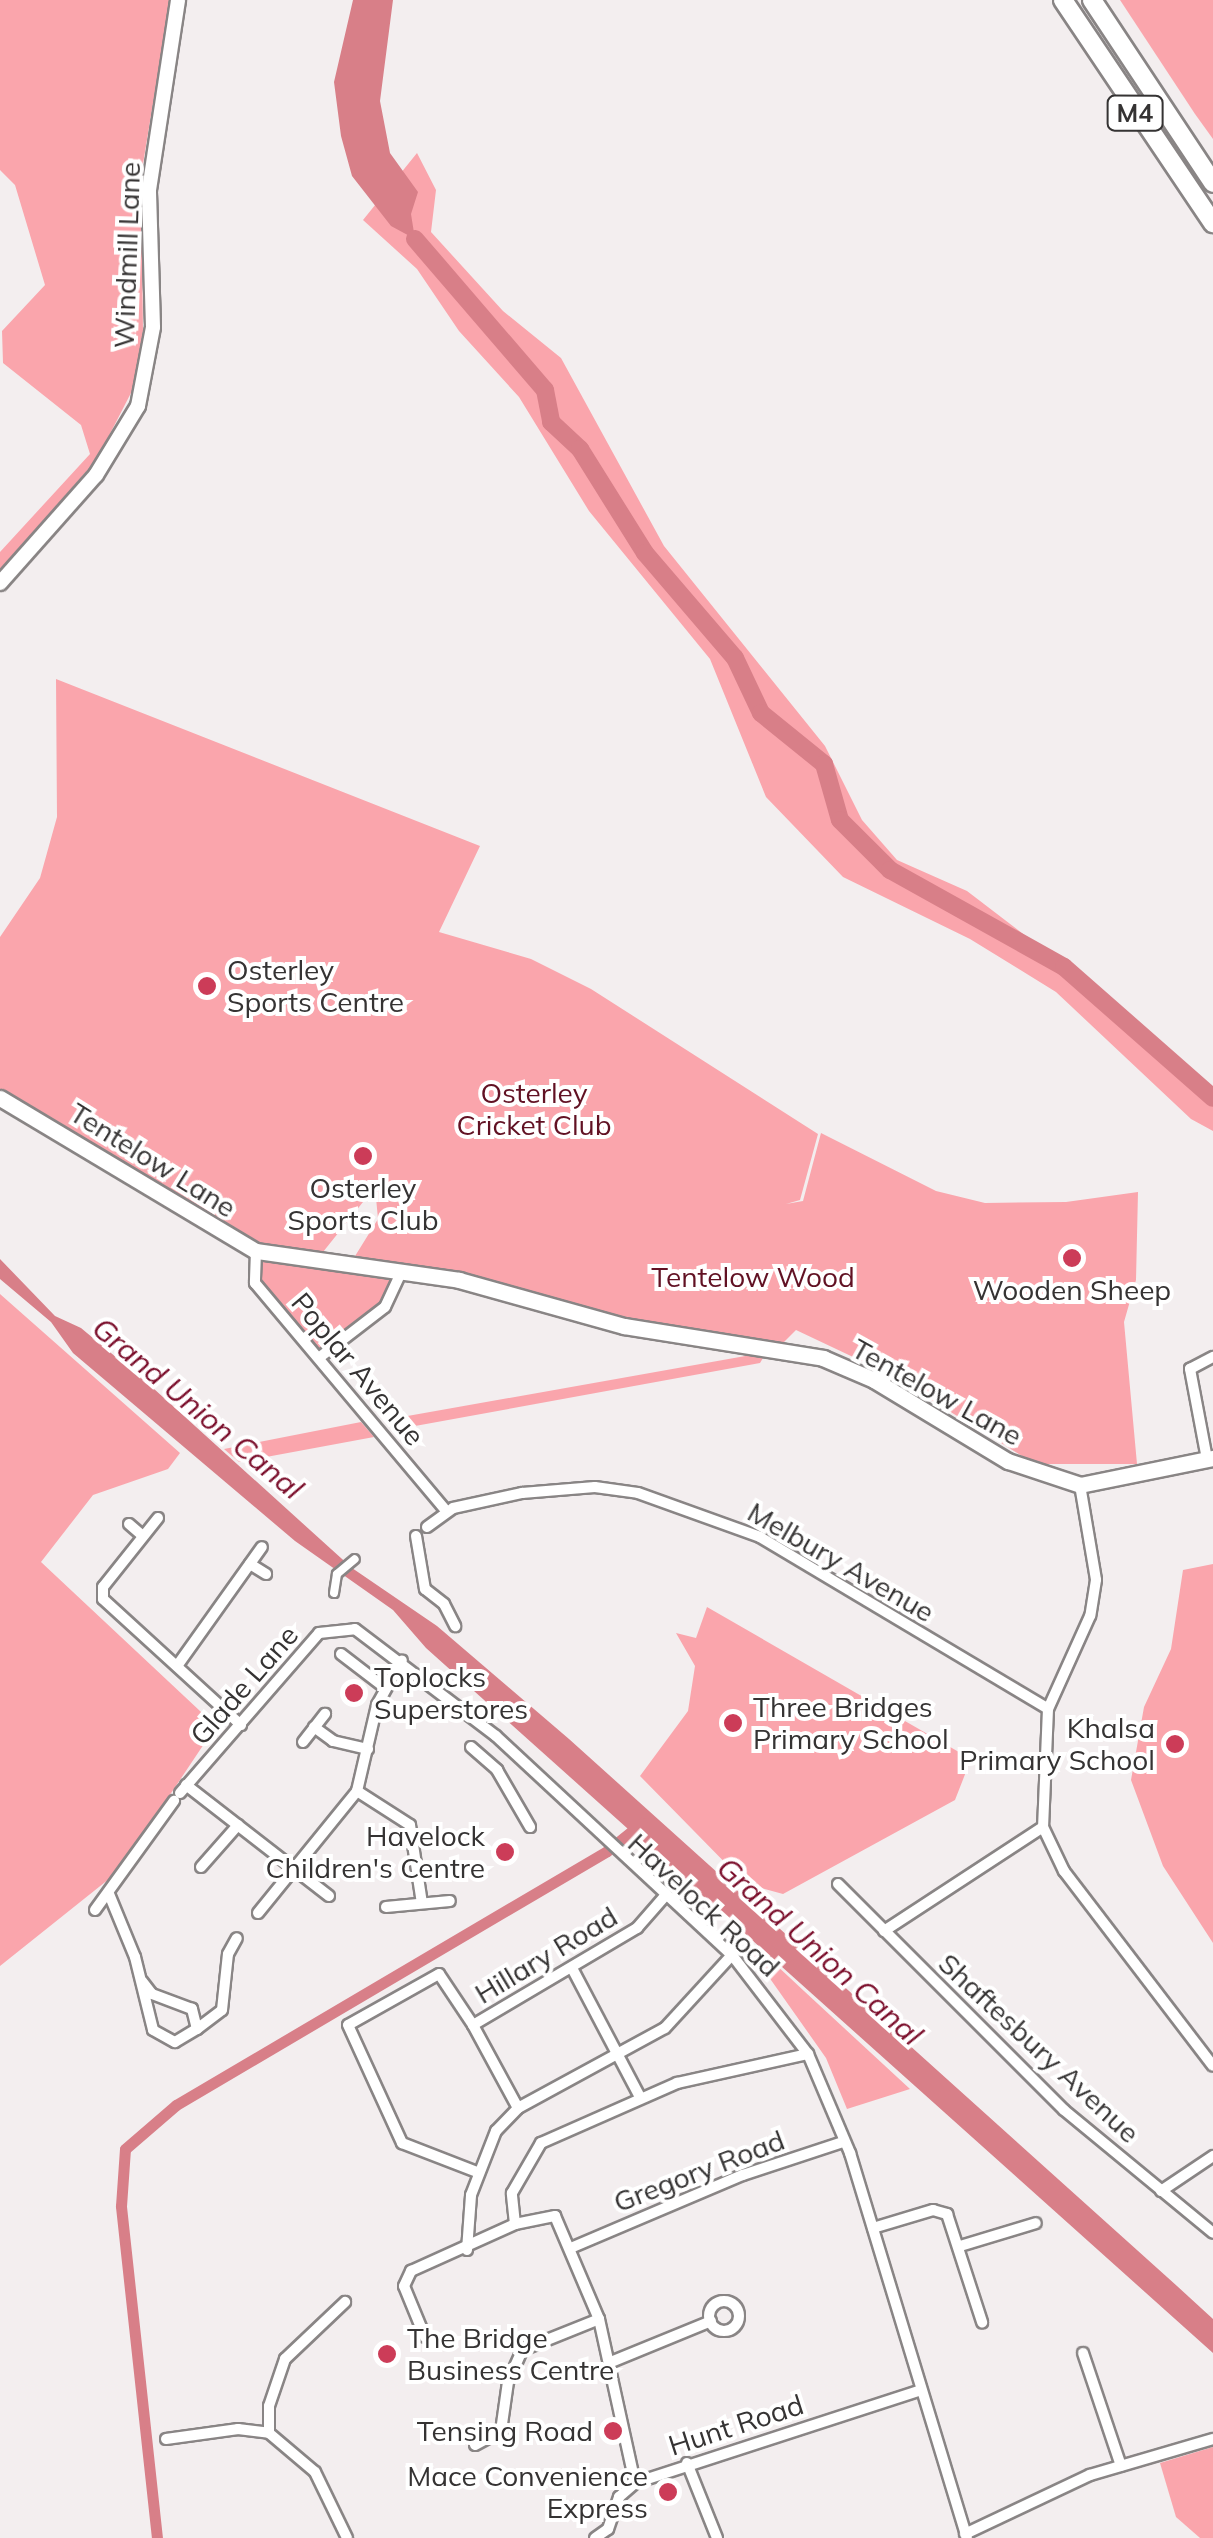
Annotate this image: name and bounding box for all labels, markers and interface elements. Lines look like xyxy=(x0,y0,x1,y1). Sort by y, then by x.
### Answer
road number: M4 xyxy=(1105,93,1165,133)
street label: Windmill Lane xyxy=(107,161,147,349)
place label: Osterley Sports Centre xyxy=(227,953,404,1019)
marker: Osterley Sports Centre xyxy=(196,975,218,997)
park label: Osterley Cricket Club xyxy=(456,1076,612,1142)
street label: Tentelow Lane xyxy=(64,1096,242,1224)
marker: Osterley Sports Club xyxy=(352,1145,374,1167)
place label: Osterley Sports Club xyxy=(288,1171,438,1237)
marker: Wooden Sheep xyxy=(1061,1247,1083,1269)
park label: Tentelow Wood xyxy=(651,1260,855,1294)
place label: Wooden Sheep xyxy=(973,1273,1171,1307)
street label: Poplar Avenue xyxy=(284,1286,432,1452)
water label: Grand Union Canal xyxy=(85,1309,311,1507)
street label: Tentelow Lane xyxy=(846,1331,1028,1453)
street label: Melbury Avenue xyxy=(742,1495,940,1629)
street label: Glade Lane xyxy=(183,1619,305,1751)
place label: Toplocks Superstores xyxy=(374,1660,528,1726)
marker: Toplocks Superstores xyxy=(343,1682,365,1704)
place label: Three Bridges Primary School xyxy=(753,1690,949,1756)
place label: Khalsa Primary School xyxy=(959,1711,1155,1777)
marker: Three Bridges Primary School xyxy=(722,1712,744,1734)
marker: Khalsa Primary School xyxy=(1164,1733,1186,1755)
place label: Havelock Children's Centre xyxy=(265,1819,485,1885)
street label: Havelock Road xyxy=(621,1826,787,1984)
marker: Havelock Children's Centre xyxy=(494,1841,516,1863)
water label: Grand Union Canal xyxy=(710,1849,930,2053)
street label: Hillary Road xyxy=(469,1899,623,2011)
street label: Shaftesbury Avenue xyxy=(932,1946,1146,2150)
street label: Gregory Road xyxy=(609,2123,789,2219)
place label: The Bridge Business Centre xyxy=(407,2321,614,2387)
marker: The Bridge Business Centre xyxy=(376,2343,398,2365)
street label: Hunt Road xyxy=(664,2387,808,2463)
place label: Tensing Road xyxy=(417,2414,593,2448)
marker: Tensing Road xyxy=(602,2420,624,2442)
place label: Mace Convenience Express xyxy=(407,2459,648,2525)
marker: Mace Convenience Express xyxy=(657,2481,679,2503)

